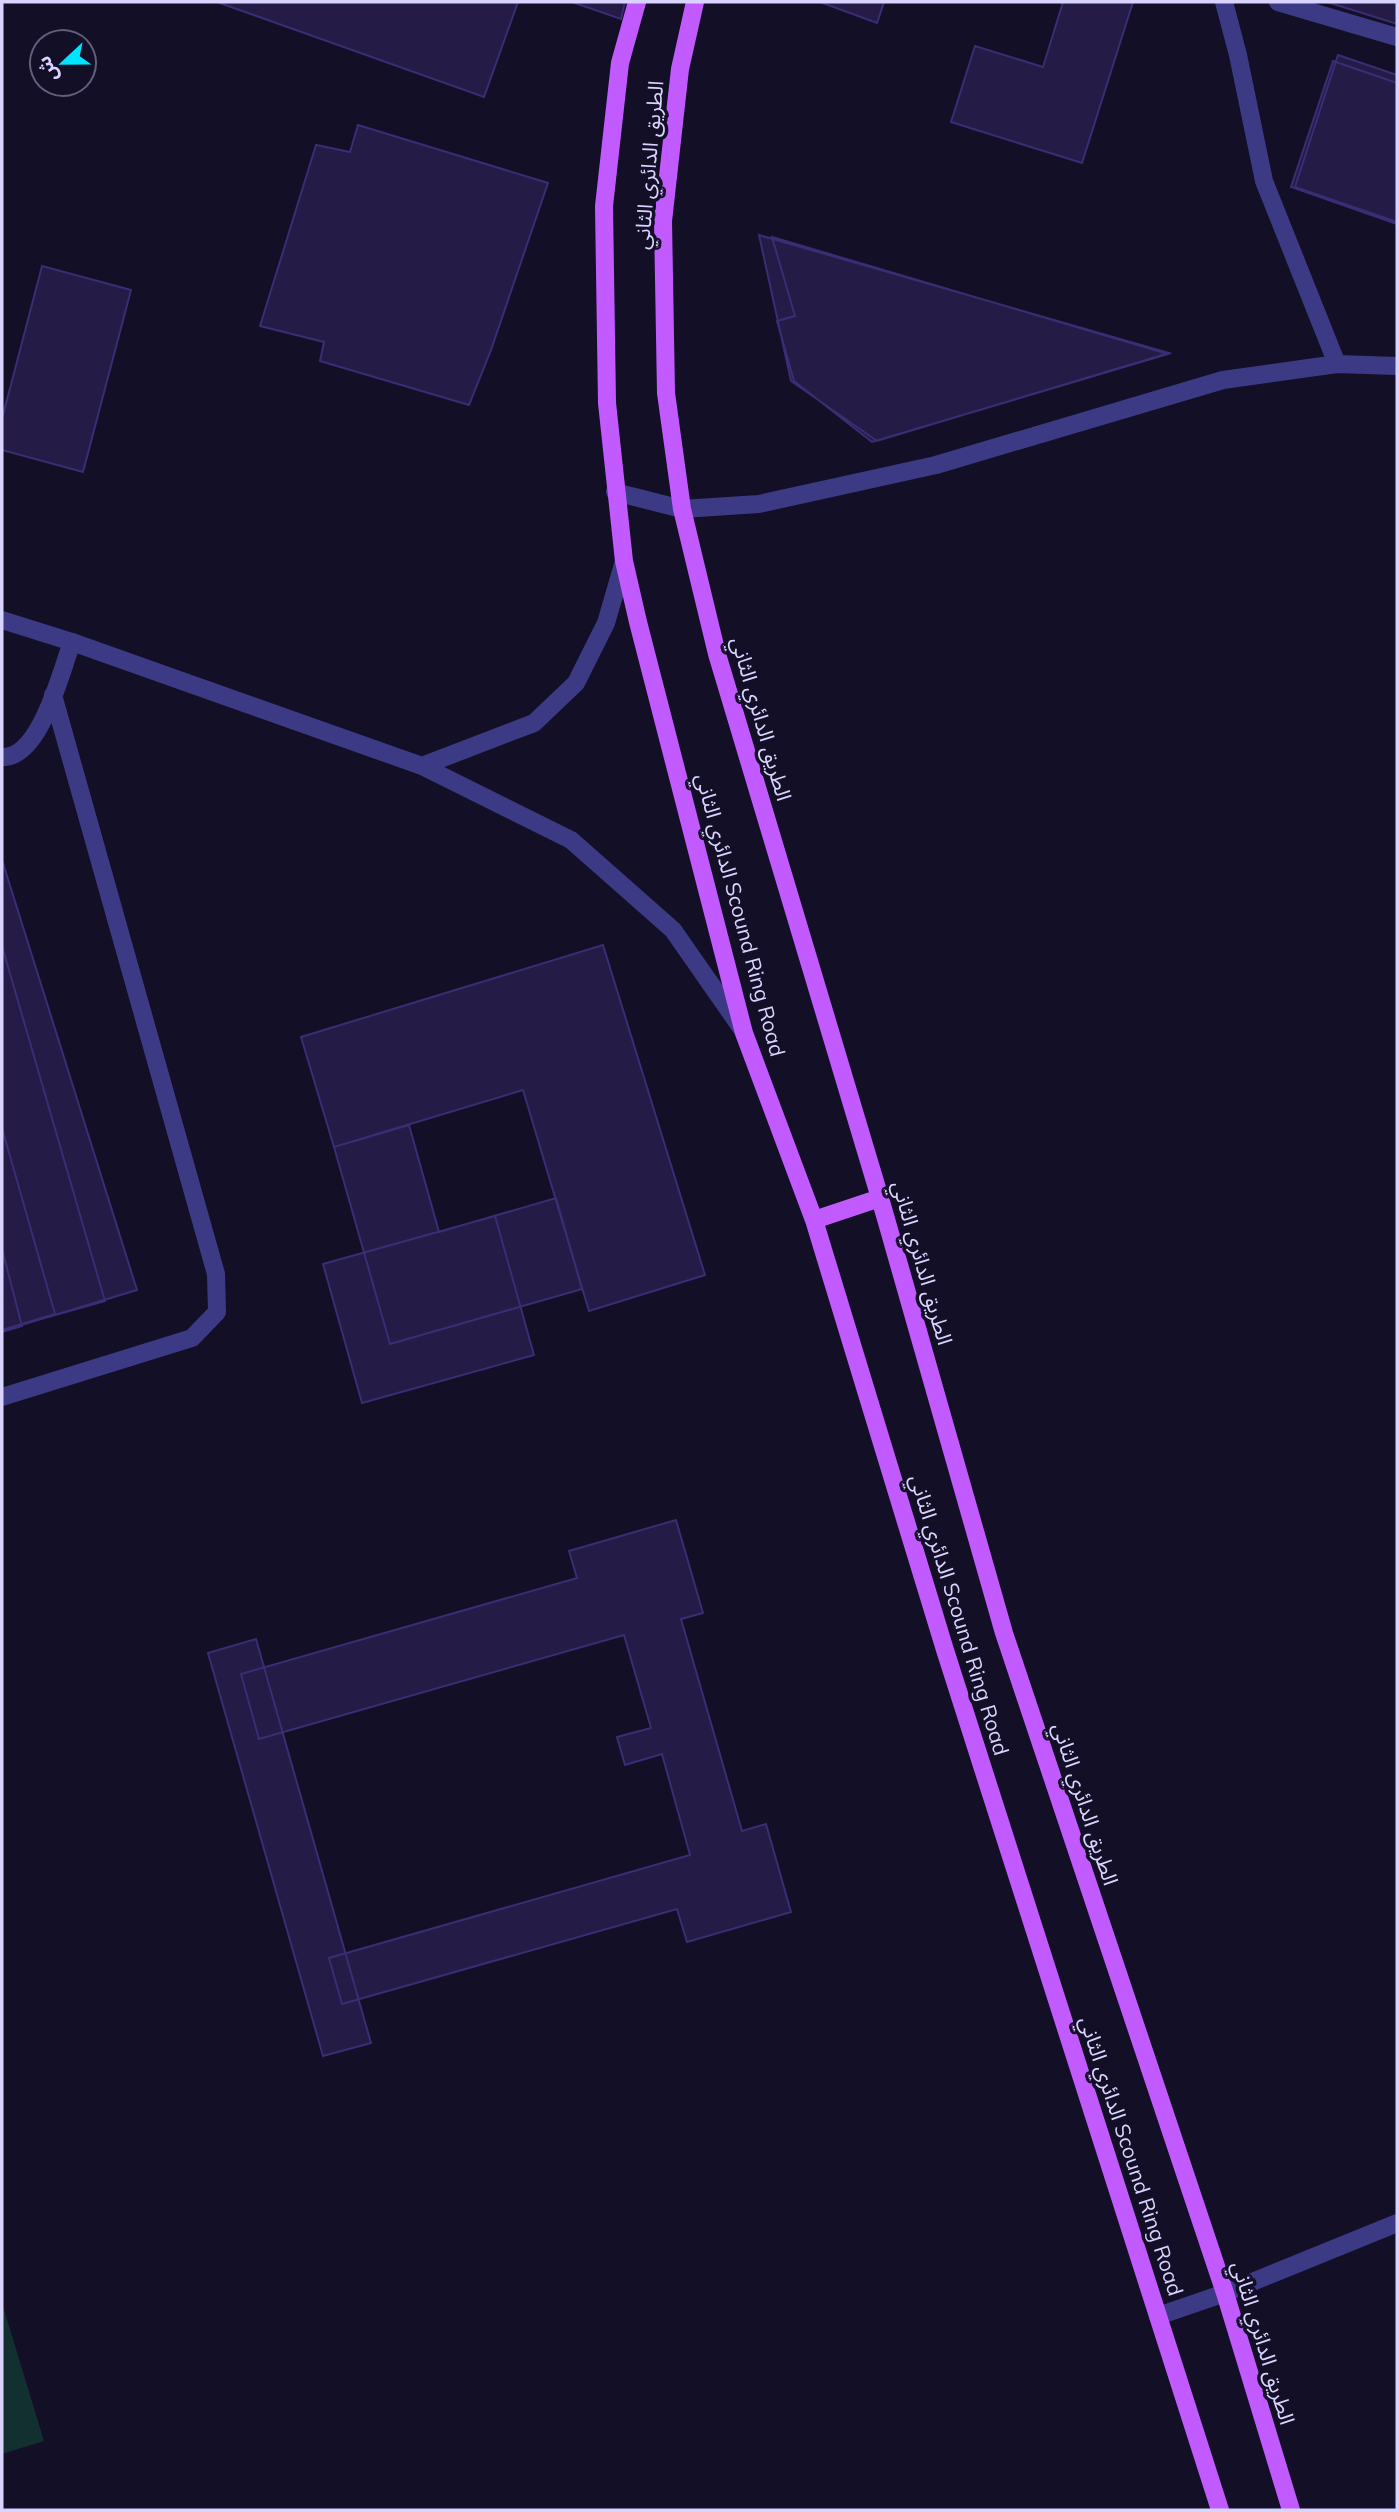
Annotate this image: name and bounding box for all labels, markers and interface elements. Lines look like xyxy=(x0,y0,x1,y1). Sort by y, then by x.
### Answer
north arrow xyxy=(28,28,98,98)
text: ش xyxy=(31,53,63,86)
street label: الطريق الدائري الثاني xyxy=(628,79,672,251)
street label: الطريق الدائري الثاني xyxy=(722,634,798,805)
street label: الدائري الثاني Scound Ring Road xyxy=(687,770,791,1060)
street label: الطريق الدائري الثاني xyxy=(883,1178,959,1349)
street label: الدائري الثاني Scound Ring Road xyxy=(901,1471,1015,1759)
street label: الطريق الدائري الثاني xyxy=(1044,1719,1124,1889)
street label: الدائري الثاني Scound Ring Road xyxy=(1071,2013,1189,2300)
street label: الطريق الدائري الثاني xyxy=(1223,2258,1301,2429)

